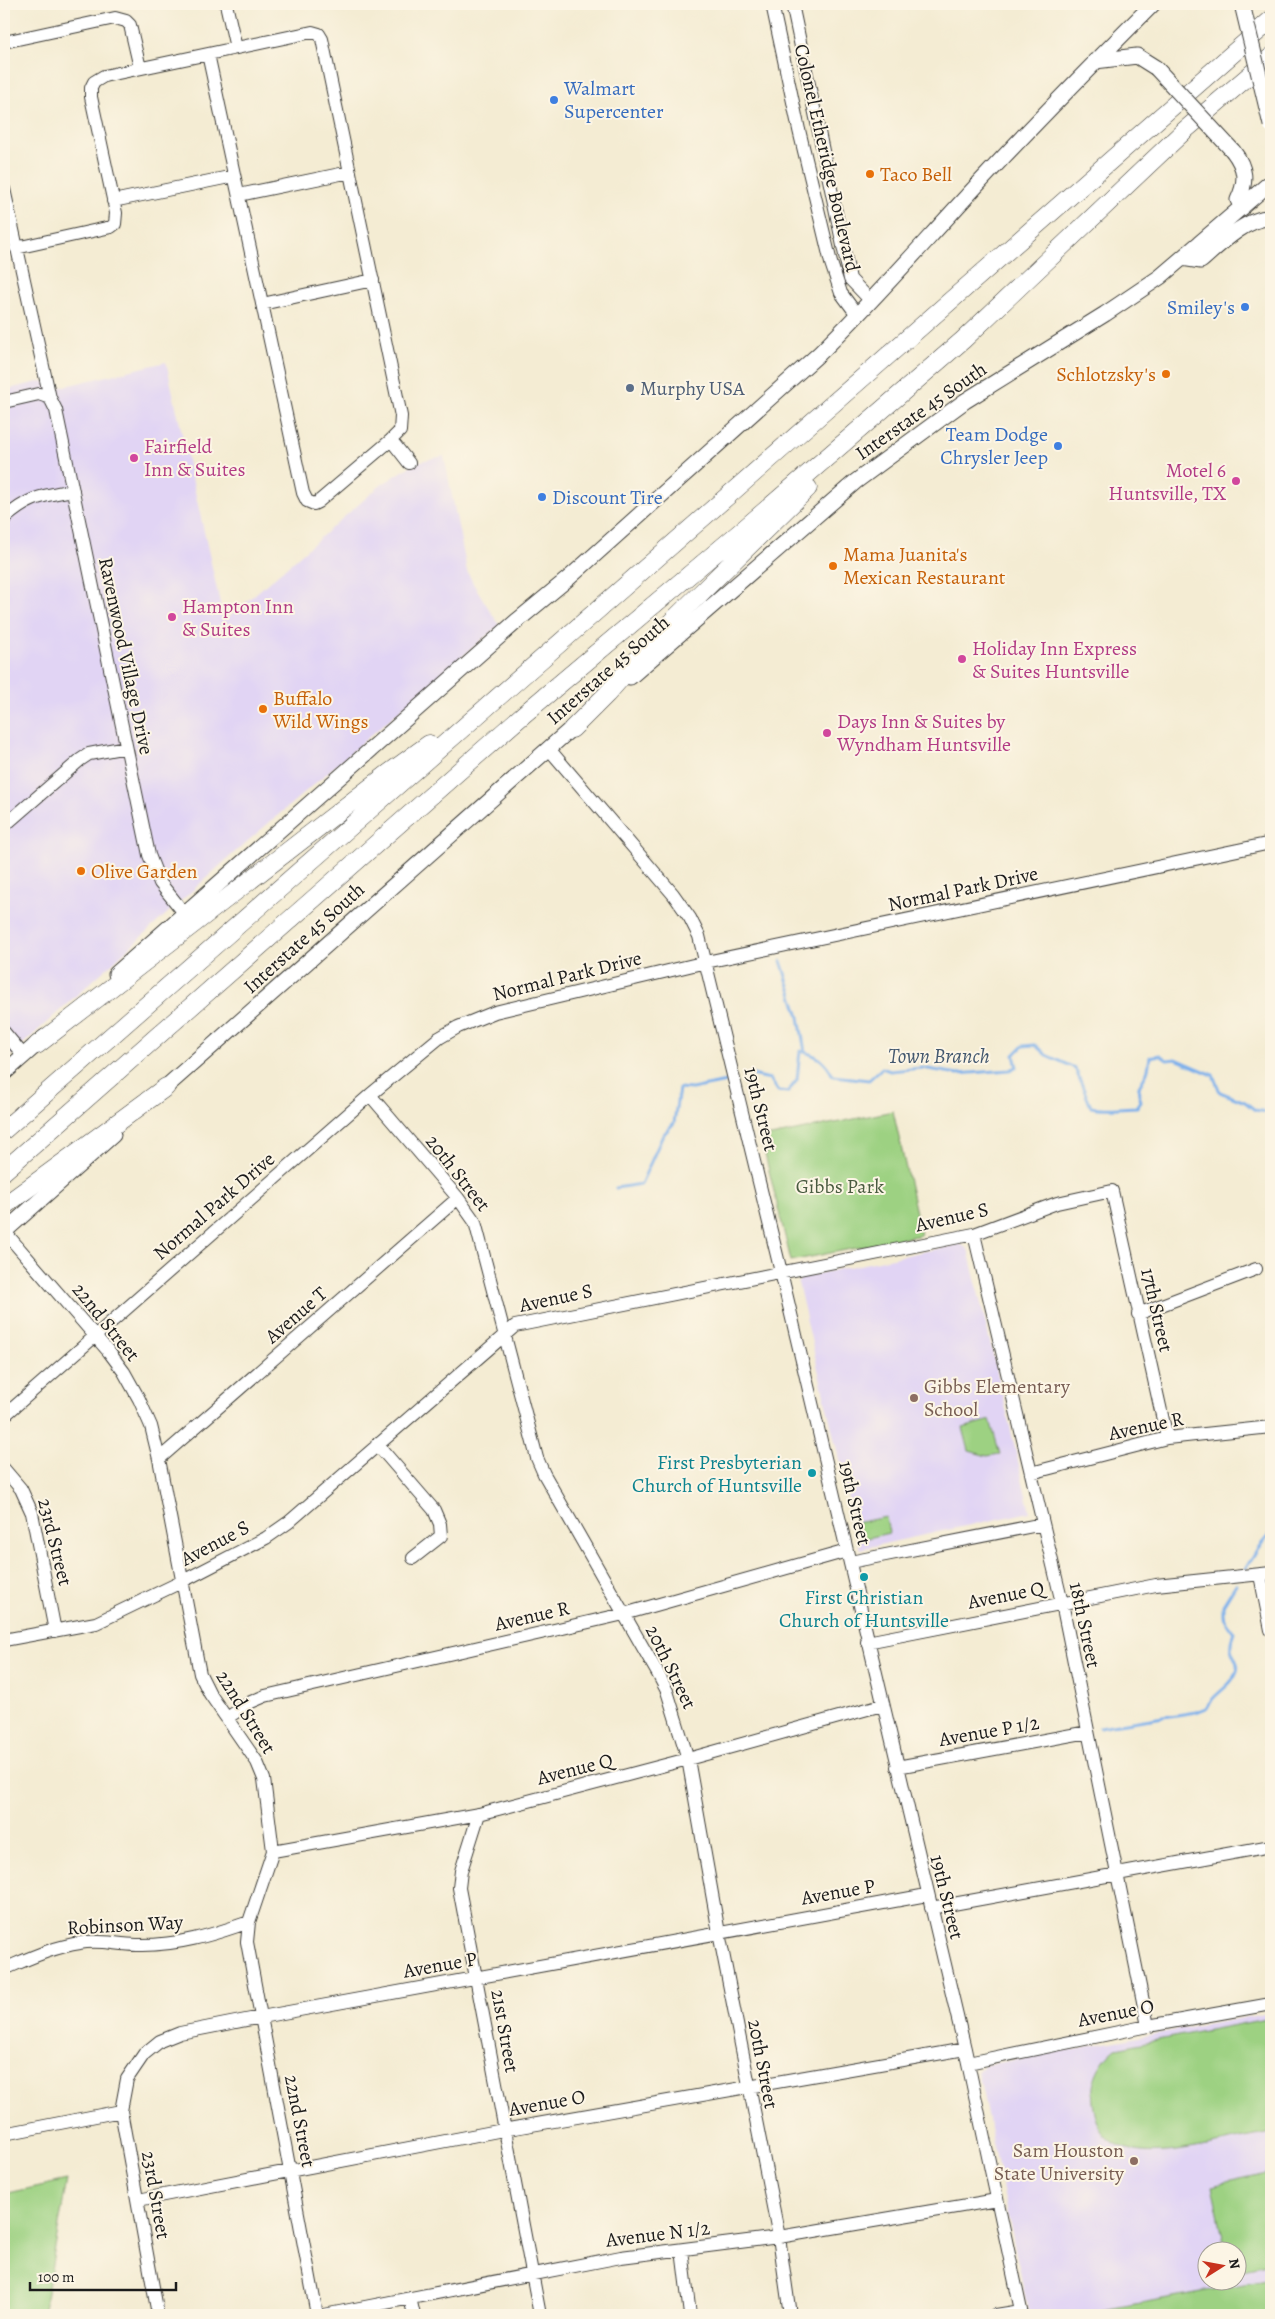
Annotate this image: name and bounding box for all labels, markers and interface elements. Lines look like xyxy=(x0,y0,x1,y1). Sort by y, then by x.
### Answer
street label: Colonel Etheridge Boulevard xyxy=(788,41,866,275)
place label: Walmart Supercenter xyxy=(563,75,664,125)
marker: Walmart Supercenter xyxy=(548,94,560,106)
place label: Taco Bell xyxy=(880,161,952,188)
marker: Taco Bell xyxy=(864,168,876,180)
place label: Smiley's xyxy=(1167,294,1235,321)
marker: Smiley's xyxy=(1239,301,1251,313)
street label: Interstate 45 South xyxy=(850,355,992,466)
place label: Schlotzsky's xyxy=(1056,361,1156,388)
marker: Schlotzsky's xyxy=(1160,368,1172,380)
place label: Murphy USA xyxy=(640,375,745,402)
marker: Murphy USA xyxy=(624,382,636,394)
place label: Team Dodge Chrysler Jeep xyxy=(940,421,1048,471)
place label: Fairfield Inn & Suites xyxy=(144,433,246,483)
marker: Team Dodge Chrysler Jeep xyxy=(1052,440,1064,452)
marker: Fairfield Inn & Suites xyxy=(128,452,140,464)
place label: Motel 6 Huntsville, TX xyxy=(1108,457,1227,507)
marker: Motel 6 Huntsville, TX xyxy=(1230,475,1242,487)
place label: Discount Tire xyxy=(552,484,663,511)
marker: Discount Tire xyxy=(536,491,548,503)
place label: Mama Juanita's Mexican Restaurant xyxy=(843,541,1006,591)
street label: Ravenwood Village Drive xyxy=(92,555,160,757)
marker: Mama Juanita's Mexican Restaurant xyxy=(827,560,839,572)
place label: Hampton Inn & Suites xyxy=(182,593,294,643)
street label: Interstate 45 South xyxy=(541,609,675,731)
marker: Hampton Inn & Suites xyxy=(166,611,178,623)
place label: Holiday Inn Express & Suites Huntsville xyxy=(972,635,1137,685)
marker: Holiday Inn Express & Suites Huntsville xyxy=(956,653,968,665)
place label: Buffalo Wild Wings xyxy=(272,685,369,735)
marker: Buffalo Wild Wings xyxy=(257,703,269,715)
place label: Days Inn & Suites by Wyndham Huntsville xyxy=(836,708,1011,758)
marker: Days Inn & Suites by Wyndham Huntsville xyxy=(821,727,833,739)
place label: Olive Garden xyxy=(91,858,197,885)
street label: Normal Park Drive xyxy=(885,860,1041,918)
marker: Olive Garden xyxy=(75,865,87,877)
street label: Interstate 45 South xyxy=(238,876,371,1000)
street label: Normal Park Drive xyxy=(490,944,644,1008)
water label: Town Branch xyxy=(888,1042,990,1070)
street label: 19th Street xyxy=(737,1064,785,1155)
street label: 20th Street xyxy=(419,1129,497,1217)
street label: Normal Park Drive xyxy=(147,1146,281,1266)
park label: Gibbs Park xyxy=(796,1173,884,1200)
street label: Avenue S xyxy=(912,1196,991,1239)
street label: 17th Street xyxy=(1134,1265,1180,1355)
street label: 22nd Street xyxy=(66,1277,146,1367)
street label: Avenue S xyxy=(516,1277,595,1319)
street label: Avenue T xyxy=(258,1280,333,1350)
place label: Gibbs Elementary School xyxy=(924,1373,1071,1423)
marker: Gibbs Elementary School xyxy=(908,1392,920,1404)
street label: Avenue R xyxy=(1105,1405,1187,1447)
place label: First Presbyterian Church of Huntsville xyxy=(632,1449,802,1499)
street label: 19th Street xyxy=(832,1458,878,1548)
marker: First Presbyterian Church of Huntsville xyxy=(806,1467,818,1479)
street label: 23rd Street xyxy=(31,1495,79,1589)
street label: Avenue S xyxy=(175,1514,254,1573)
marker: First Christian Church of Huntsville xyxy=(858,1571,870,1583)
street label: Avenue Q xyxy=(964,1574,1050,1616)
street label: 18th Street xyxy=(1063,1580,1107,1671)
place label: First Christian Church of Huntsville xyxy=(779,1584,949,1634)
street label: Avenue R xyxy=(491,1594,573,1638)
street label: 20th Street xyxy=(639,1620,703,1714)
street label: 22nd Street xyxy=(210,1665,283,1759)
street label: Avenue P 1/2 xyxy=(936,1709,1042,1753)
street label: Avenue Q xyxy=(533,1746,619,1792)
street label: 19th Street xyxy=(923,1852,971,1943)
street label: Avenue P xyxy=(798,1872,877,1912)
street label: Robinson Way xyxy=(66,1908,185,1942)
street label: Avenue P xyxy=(400,1945,479,1985)
street label: 21st Street xyxy=(484,1987,526,2075)
street label: Avenue O xyxy=(1074,1992,1157,2034)
street label: 20th Street xyxy=(741,2017,785,2111)
street label: 22nd Street xyxy=(278,2072,322,2170)
street label: Avenue O xyxy=(506,2083,588,2123)
place label: Sam Houston State University xyxy=(994,2137,1125,2187)
street label: 23rd Street xyxy=(135,2149,177,2242)
marker: Sam Houston State University xyxy=(1128,2155,1140,2167)
street label: Avenue N 1/2 xyxy=(603,2214,712,2254)
north arrow xyxy=(1198,2242,1248,2292)
text: N xyxy=(1224,2257,1245,2270)
scale bar xyxy=(30,2259,176,2291)
text: 100 m xyxy=(38,2267,75,2287)

